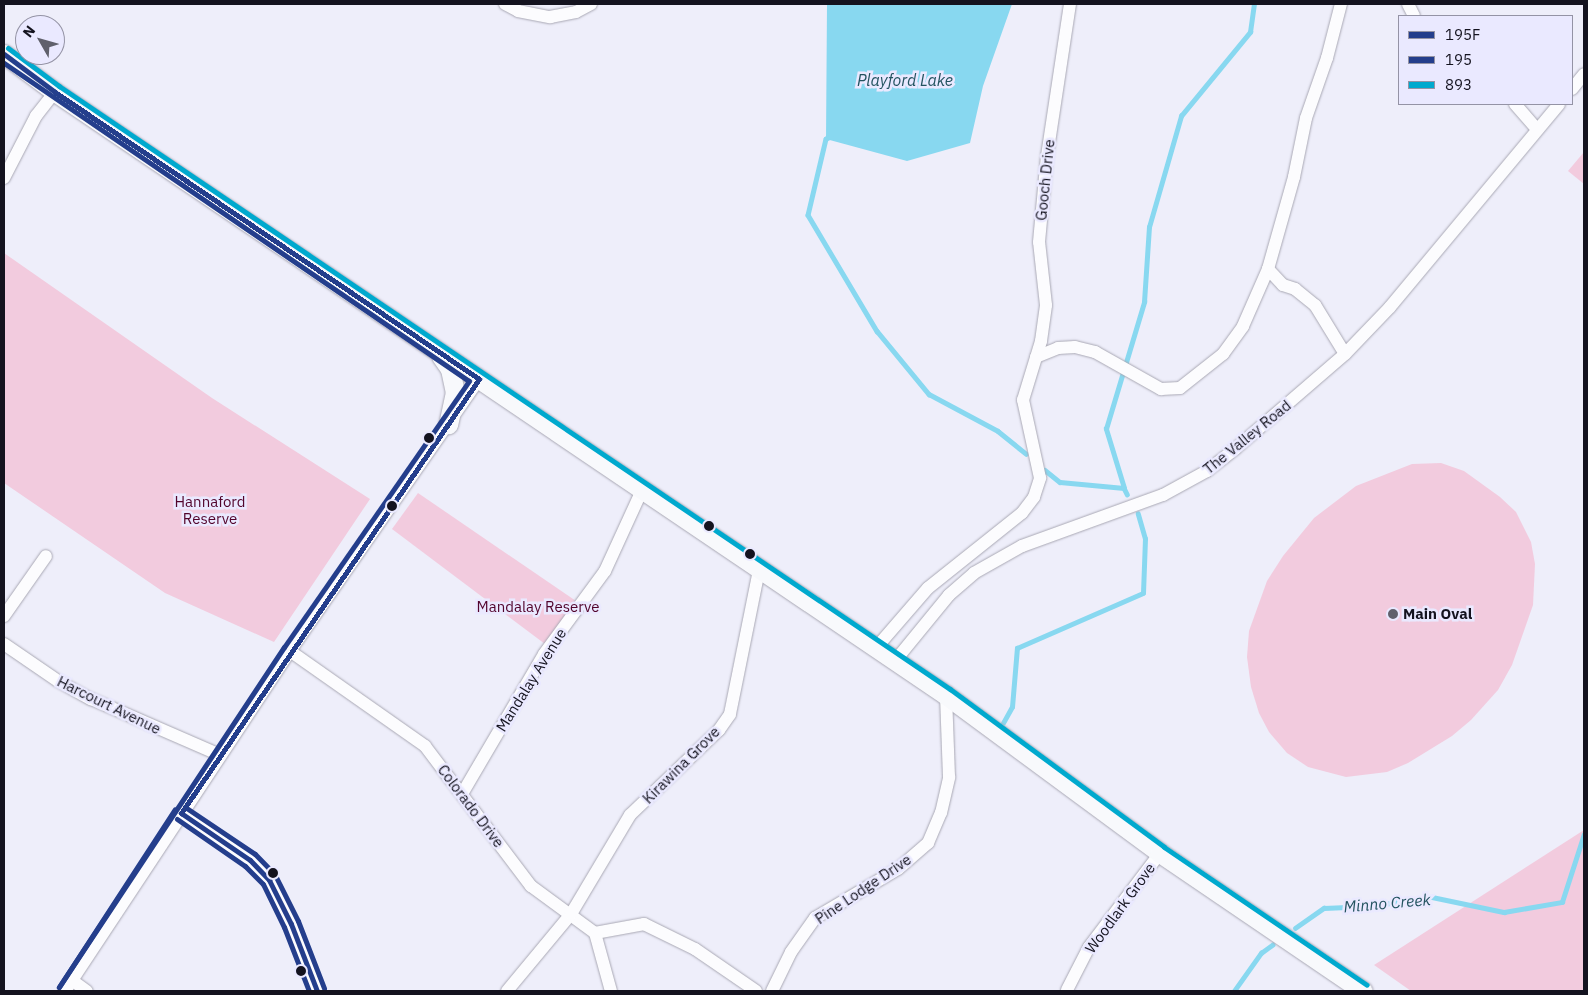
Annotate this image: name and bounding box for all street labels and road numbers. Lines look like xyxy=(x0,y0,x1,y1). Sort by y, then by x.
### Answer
street label: Gooch Drive xyxy=(1032,138,1058,222)
street label: The Valley Road xyxy=(1200,396,1294,478)
street label: Mandalay Avenue xyxy=(492,625,570,735)
street label: Harcourt Avenue xyxy=(54,672,164,738)
street label: Kirawina Grove xyxy=(639,723,723,807)
street label: Colorado Drive xyxy=(434,761,508,851)
street label: Pine Lodge Drive xyxy=(812,850,914,928)
street label: Woodlark Grove xyxy=(1081,859,1159,957)

